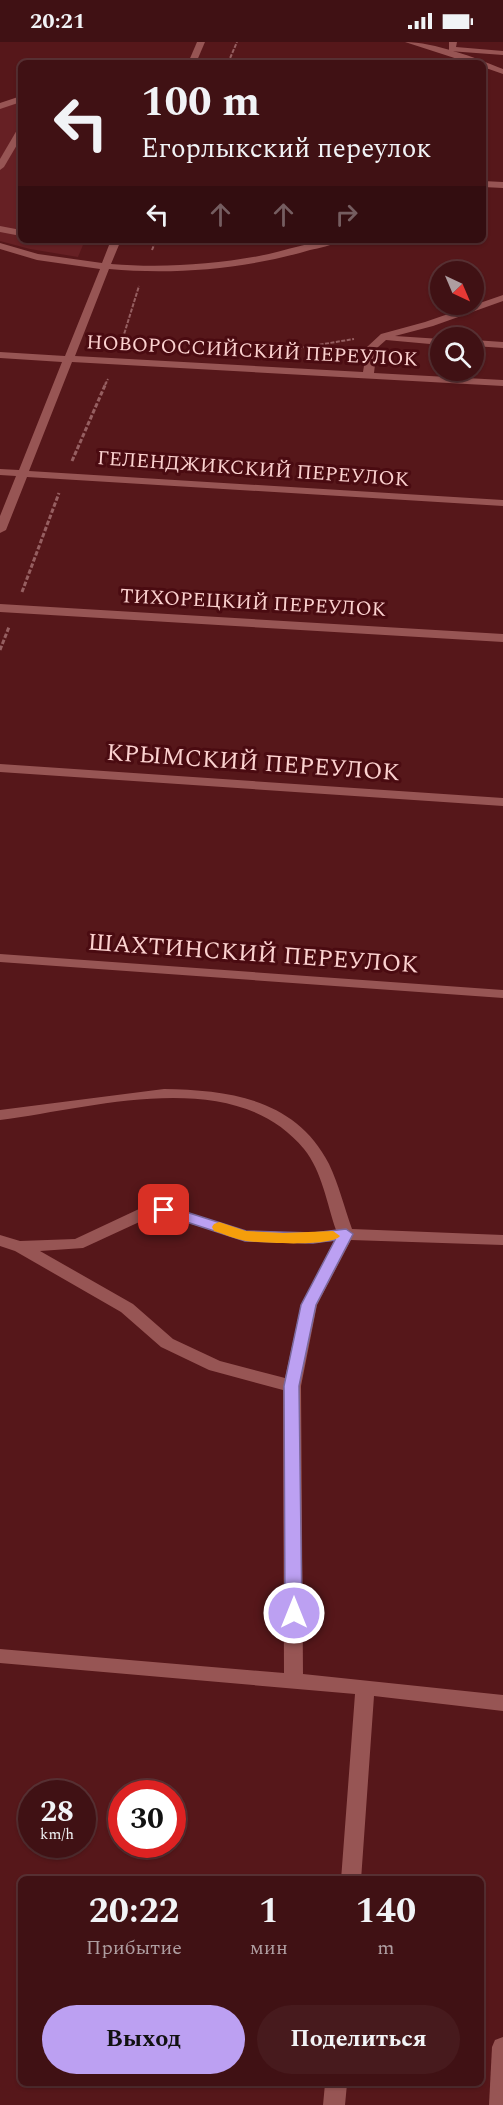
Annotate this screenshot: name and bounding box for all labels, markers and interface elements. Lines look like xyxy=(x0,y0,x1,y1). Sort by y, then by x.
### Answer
text: 20:21 xyxy=(30,5,85,38)
text: 100 m xyxy=(141,71,260,134)
icon: left xyxy=(42,84,120,162)
text: Егорлыкский переулок xyxy=(141,128,431,170)
icon: left xyxy=(141,198,174,231)
icon: ahead xyxy=(204,198,237,231)
icon: ahead xyxy=(267,198,300,231)
icon: right xyxy=(330,198,363,231)
north arrow xyxy=(430,261,484,315)
map controls xyxy=(430,261,484,381)
street label: НОВОРОССИЙСКИЙ ПЕРЕУЛОК xyxy=(86,327,419,375)
button: search xyxy=(430,327,484,381)
street label: ГЕЛЕНДЖИКСКИЙ ПЕРЕУЛОК xyxy=(96,443,411,495)
street label: ТИХОРЕЦКИЙ ПЕРЕУЛОК xyxy=(119,581,387,625)
street label: КРЫМСКИЙ ПЕРЕУЛОК xyxy=(105,735,401,791)
street label: ШАХТИНСКИЙ ПЕРЕУЛОК xyxy=(87,924,419,984)
pin xyxy=(138,1184,189,1235)
icon: arrive xyxy=(147,1193,180,1226)
position arrow xyxy=(262,1581,326,1645)
speed limit sign: 30 xyxy=(108,1780,186,1858)
text: 28 xyxy=(40,1789,74,1835)
text: km/h xyxy=(40,1823,74,1846)
text: 20:22 xyxy=(89,1884,179,1939)
text: 1 xyxy=(259,1884,279,1939)
text: 140 xyxy=(356,1884,416,1939)
text: Прибытие xyxy=(86,1933,182,1963)
text: мин xyxy=(250,1933,288,1963)
text: m xyxy=(377,1933,394,1963)
button: Выход xyxy=(42,2005,245,2074)
button: Поделиться xyxy=(257,2005,460,2074)

